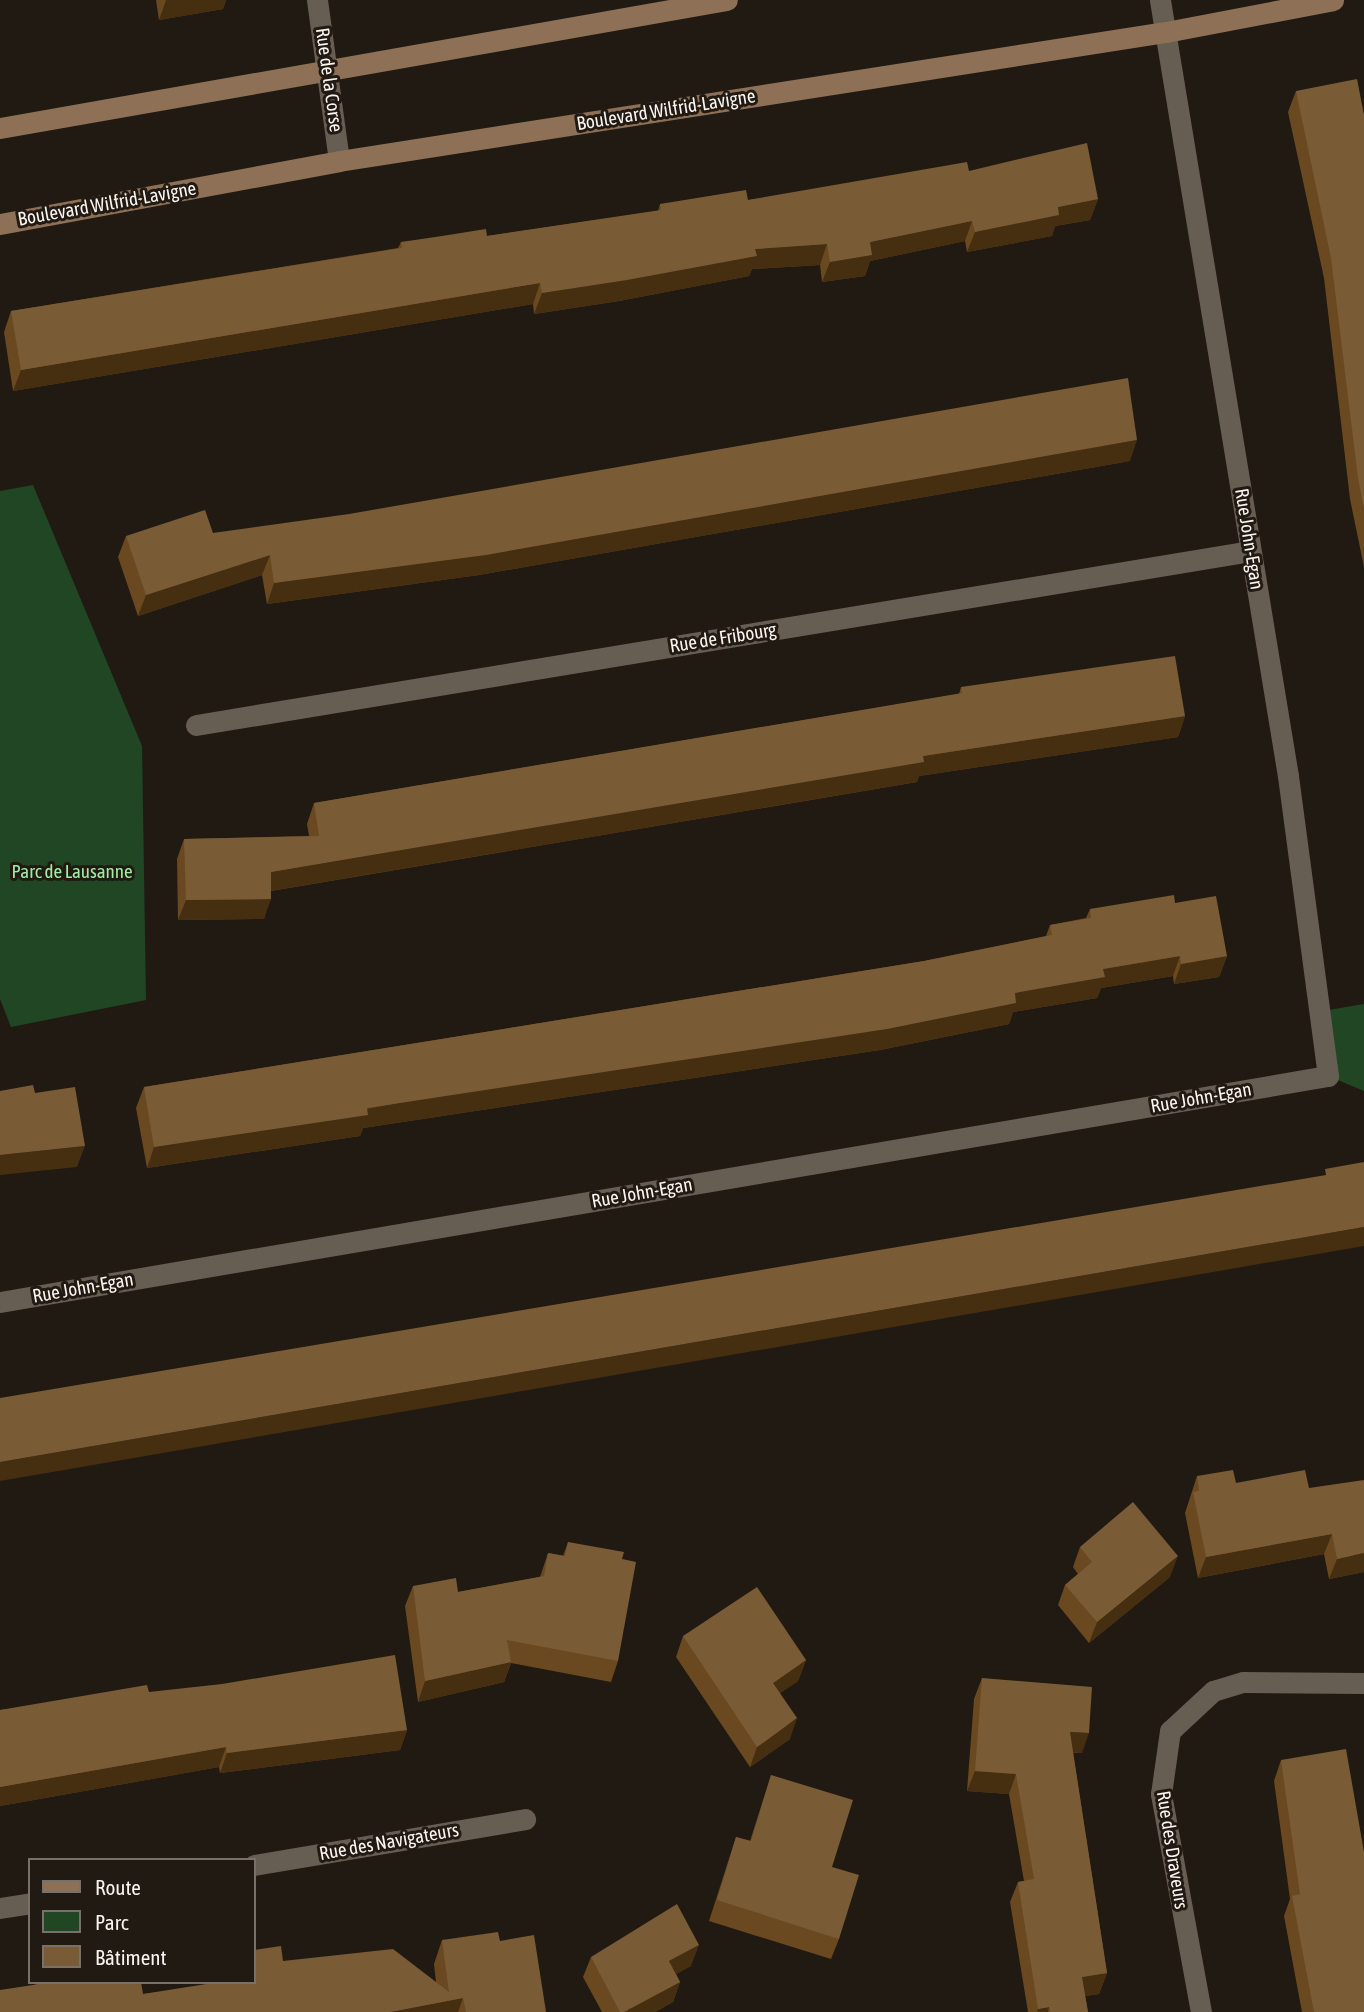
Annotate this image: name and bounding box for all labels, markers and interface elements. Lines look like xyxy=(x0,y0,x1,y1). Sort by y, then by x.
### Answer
street label: Rue de la Corse xyxy=(310,26,348,134)
street label: Boulevard Wilfrid-Lavigne xyxy=(575,85,757,135)
street label: Boulevard Wilfrid-Lavigne xyxy=(16,177,198,231)
street label: Rue John-Egan xyxy=(1230,487,1268,591)
street label: Rue de Fribourg xyxy=(668,618,778,658)
park label: Parc de Lausanne xyxy=(11,861,133,883)
street label: Rue John-Egan xyxy=(1149,1078,1253,1118)
street label: Rue John-Egan xyxy=(590,1173,694,1213)
street label: Rue John-Egan xyxy=(31,1268,135,1308)
street label: Rue des Draveurs xyxy=(1151,1789,1193,1911)
street label: Rue des Navigateurs xyxy=(318,1819,460,1865)
legend xyxy=(28,1858,256,1984)
text: Route xyxy=(95,1875,141,1899)
text: Parc xyxy=(95,1910,129,1934)
text: Bâtiment xyxy=(95,1945,166,1969)

